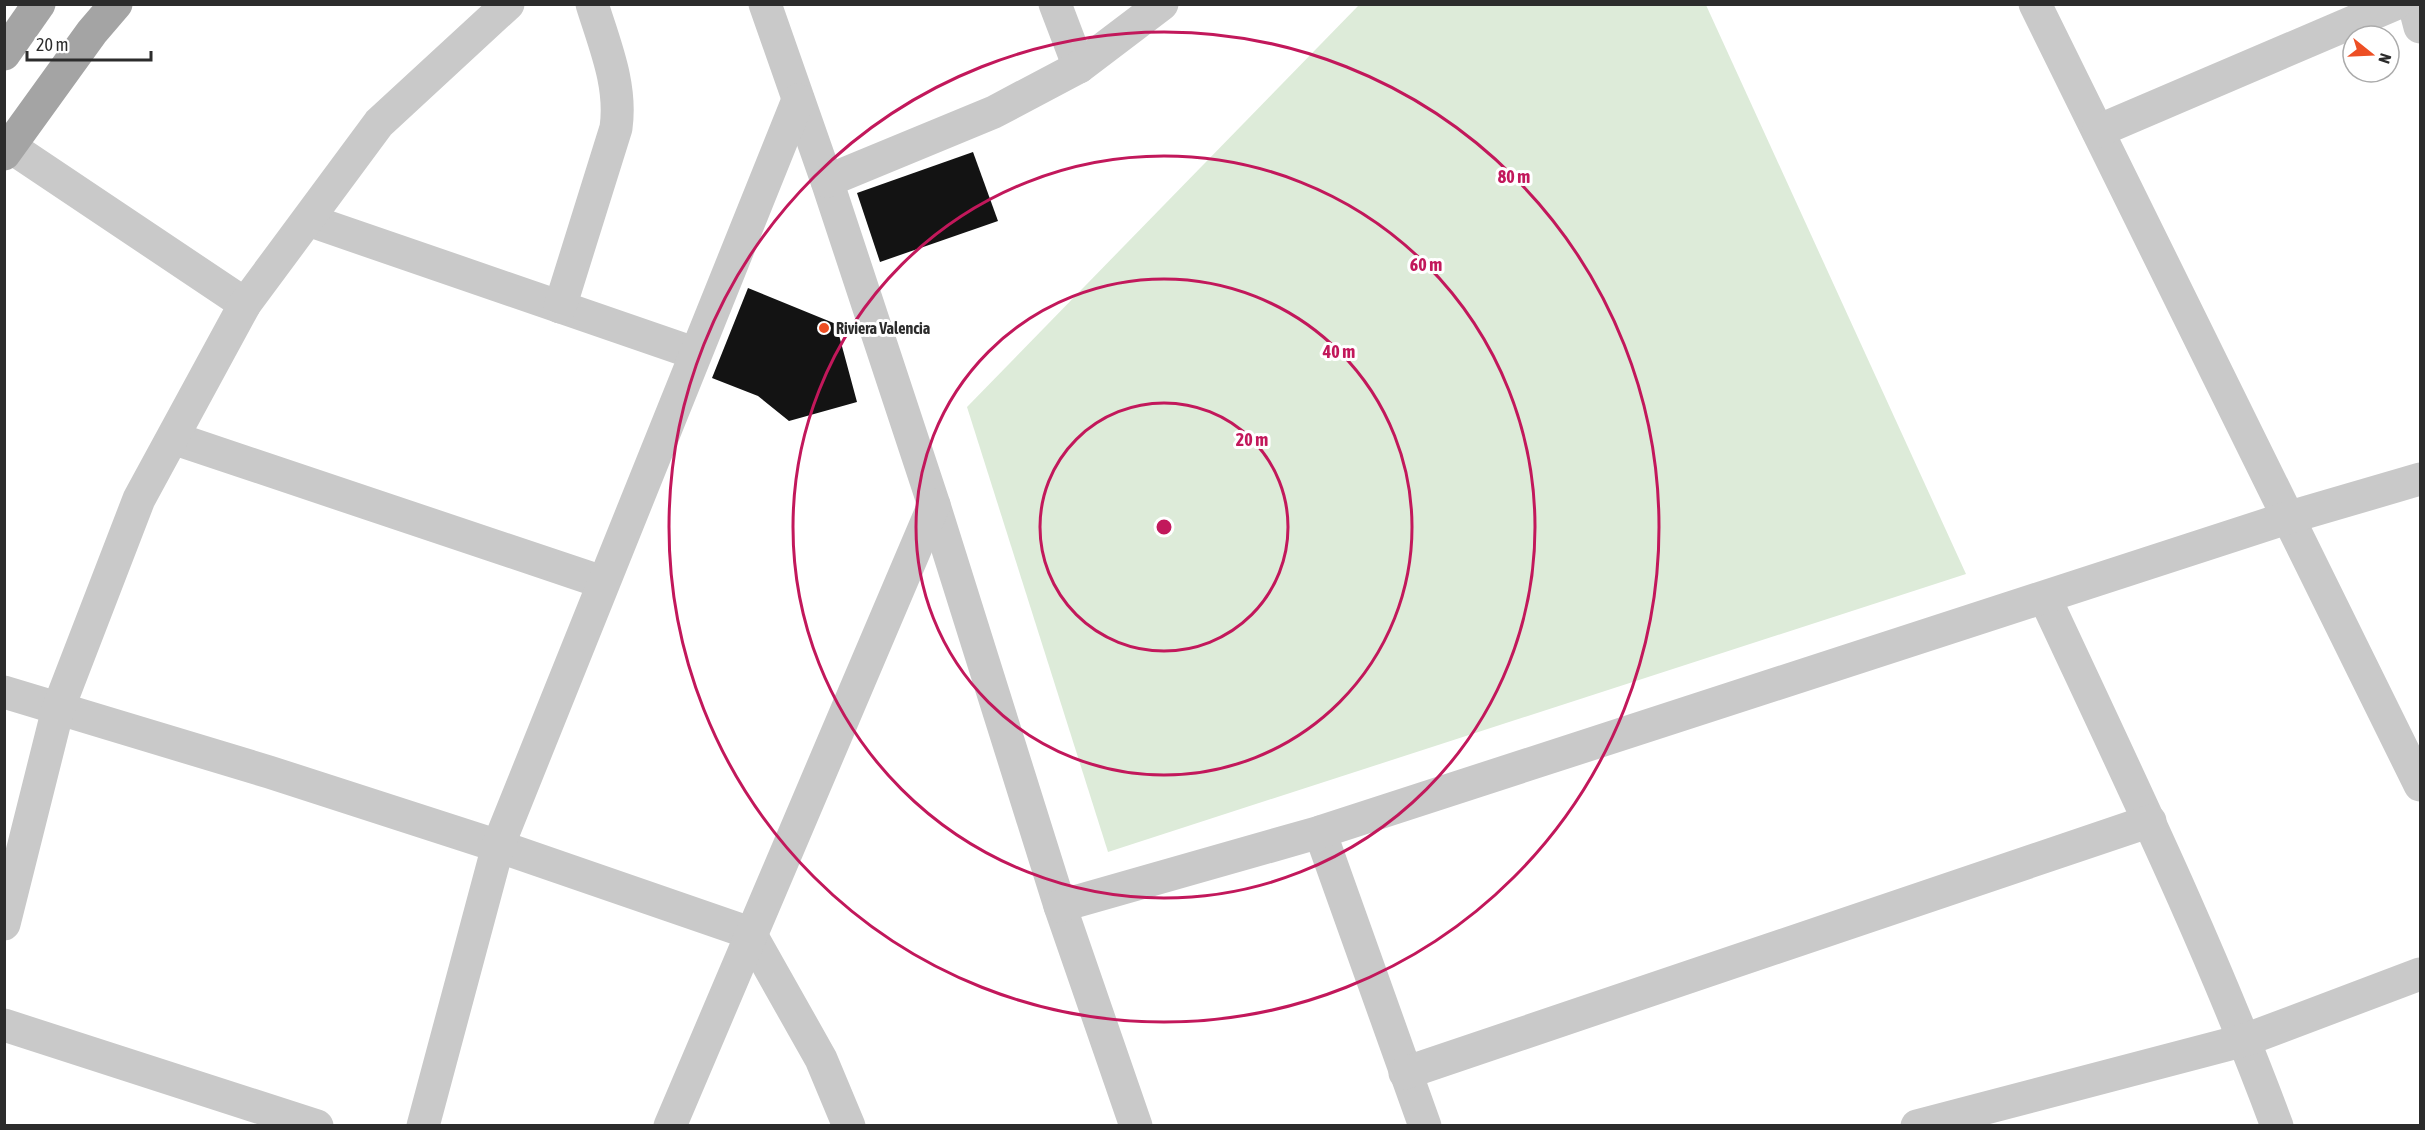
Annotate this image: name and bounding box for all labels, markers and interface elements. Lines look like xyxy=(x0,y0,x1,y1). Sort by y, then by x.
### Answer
scale bar xyxy=(27,24,152,62)
north arrow xyxy=(2341,24,2401,84)
text: 20 m xyxy=(36,34,68,55)
text: N xyxy=(2375,51,2395,66)
text: 80 m xyxy=(1498,166,1530,187)
text: 60 m xyxy=(1410,254,1442,275)
place label: Riviera Valencia xyxy=(836,319,930,337)
marker: Riviera Valencia xyxy=(817,321,831,335)
text: 40 m xyxy=(1322,341,1355,362)
text: 20 m xyxy=(1236,429,1268,450)
centre of rings xyxy=(1154,517,1174,537)

